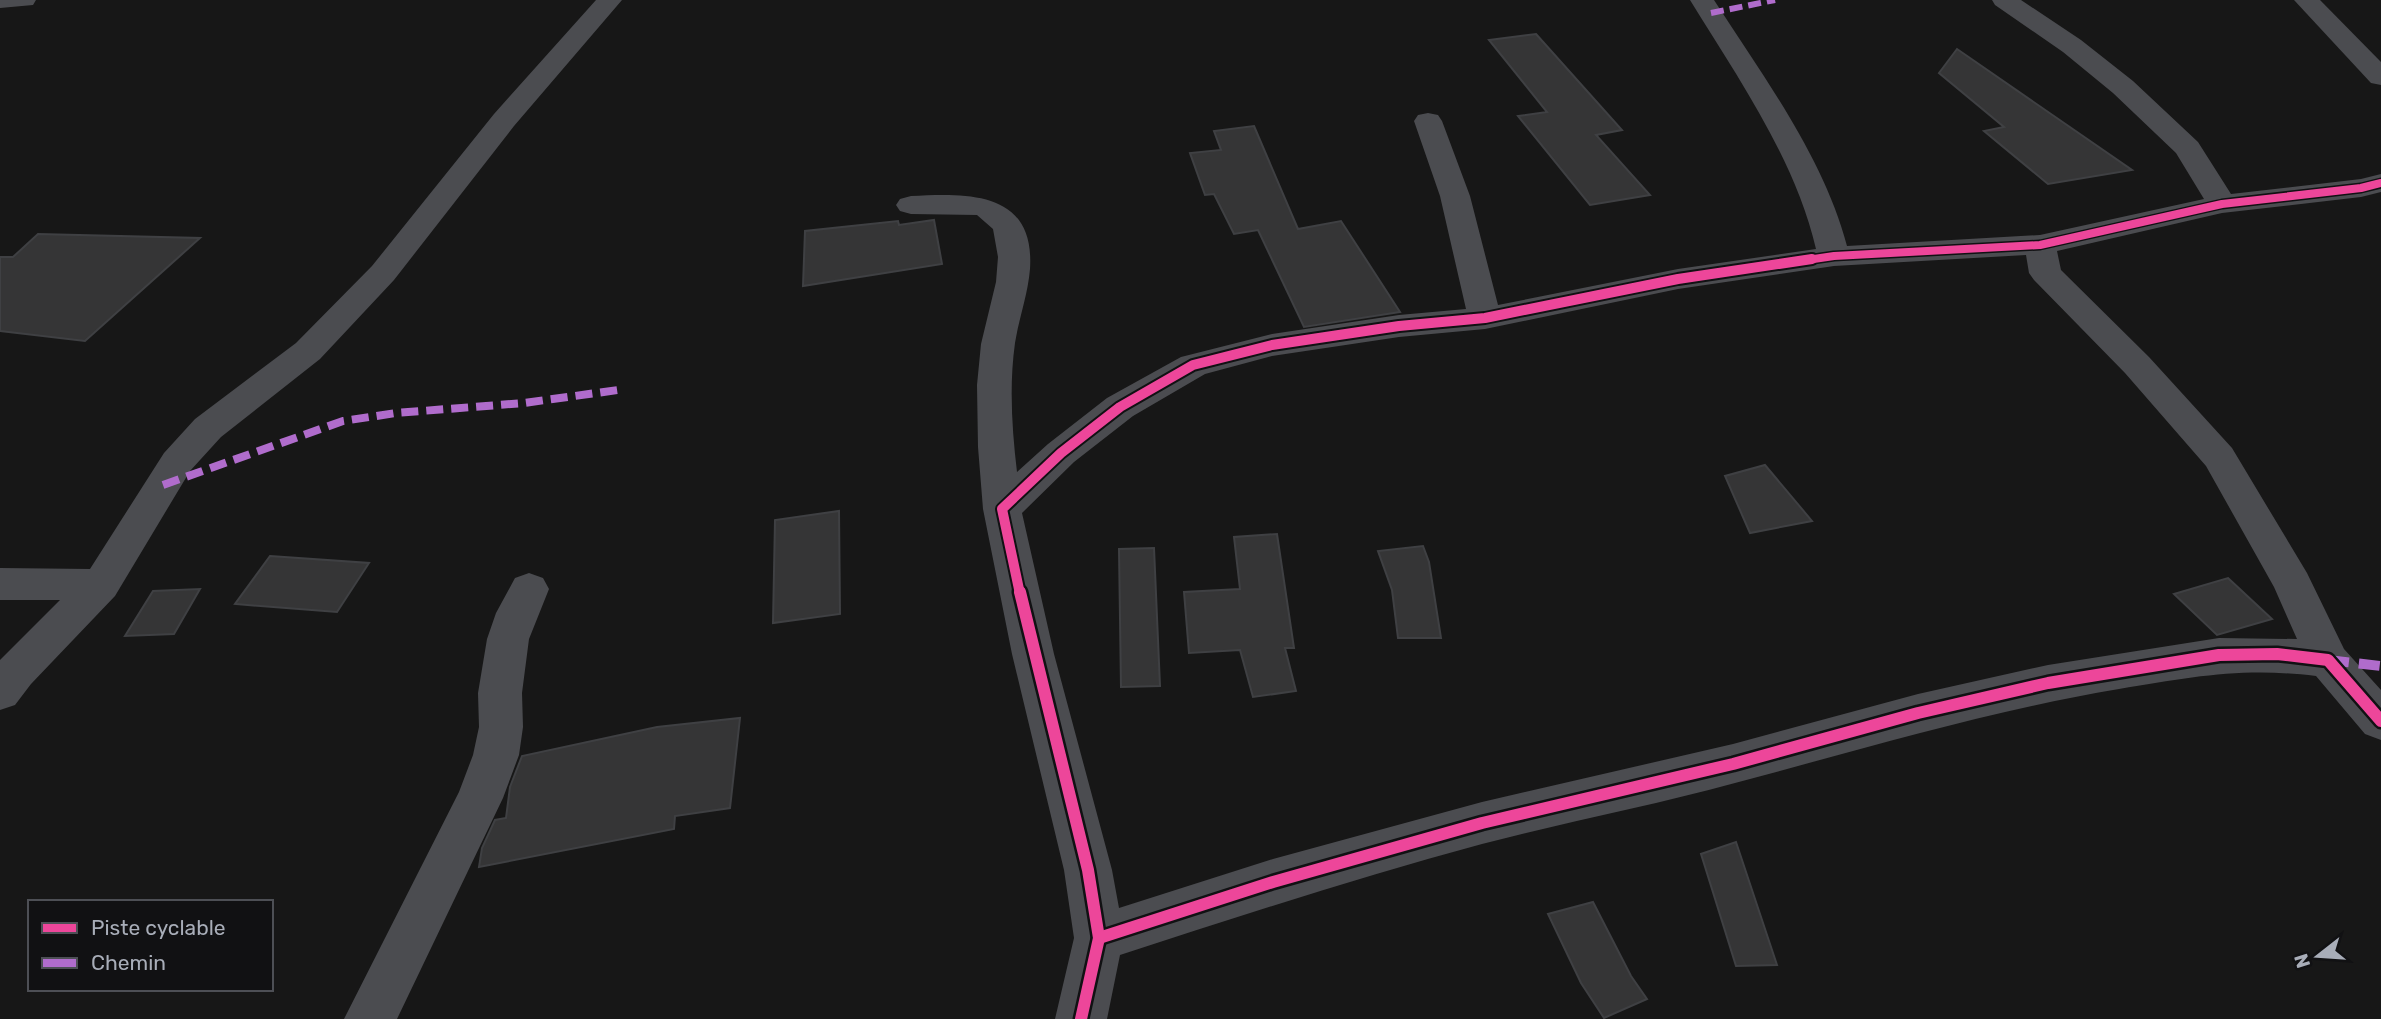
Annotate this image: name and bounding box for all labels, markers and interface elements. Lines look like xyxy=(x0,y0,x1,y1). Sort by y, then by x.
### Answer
legend xyxy=(28,900,273,991)
text: Piste cyclable xyxy=(91,915,226,940)
north arrow xyxy=(2283,921,2353,991)
text: Chemin xyxy=(91,950,166,975)
text: N xyxy=(2289,951,2315,971)

